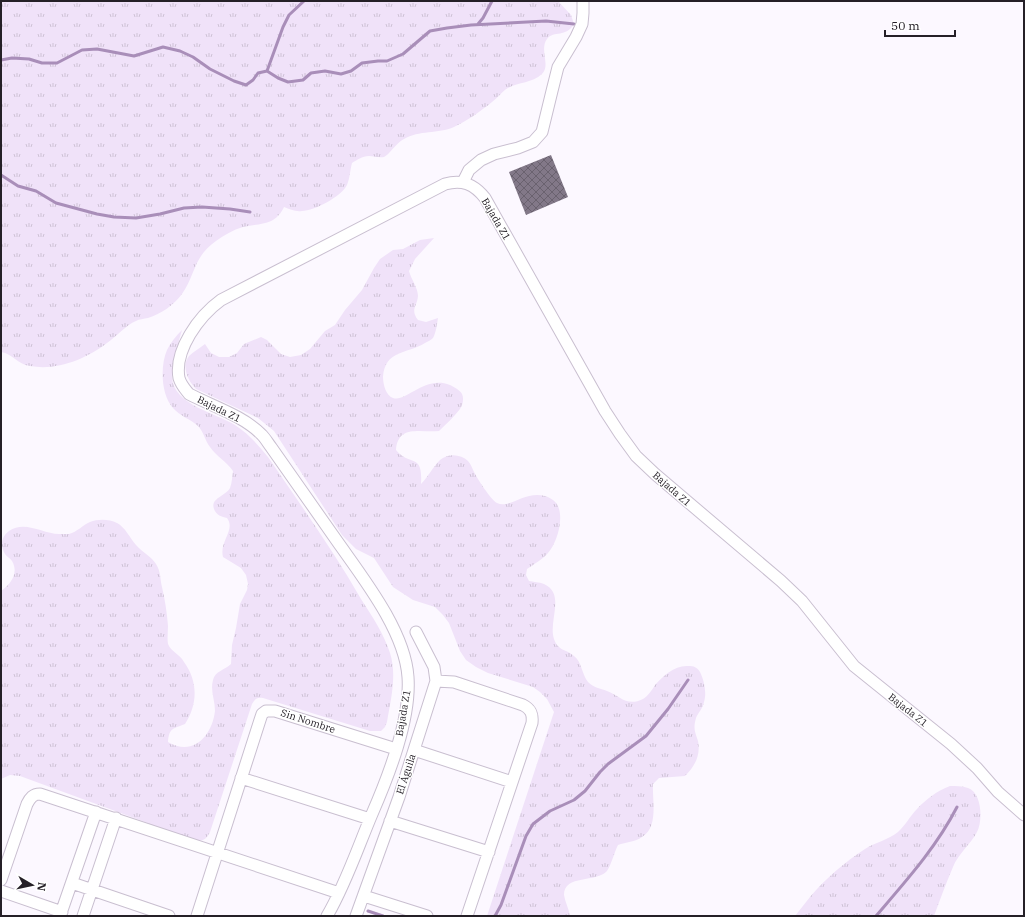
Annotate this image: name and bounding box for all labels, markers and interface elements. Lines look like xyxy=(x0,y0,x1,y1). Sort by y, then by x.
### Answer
scale bar xyxy=(885,12,955,38)
text: 50 m xyxy=(891,18,920,33)
street label: Bajada Z1 xyxy=(479,195,513,243)
street label: Bajada Z1 xyxy=(195,393,243,425)
street label: Bajada Z1 xyxy=(650,469,694,509)
street label: Bajada Z1 xyxy=(393,689,413,737)
street label: Bajada Z1 xyxy=(886,690,930,730)
street label: Sin Nombre xyxy=(279,706,337,736)
street label: El Águila xyxy=(393,752,419,796)
north arrow xyxy=(12,865,52,905)
text: N xyxy=(34,881,49,892)

